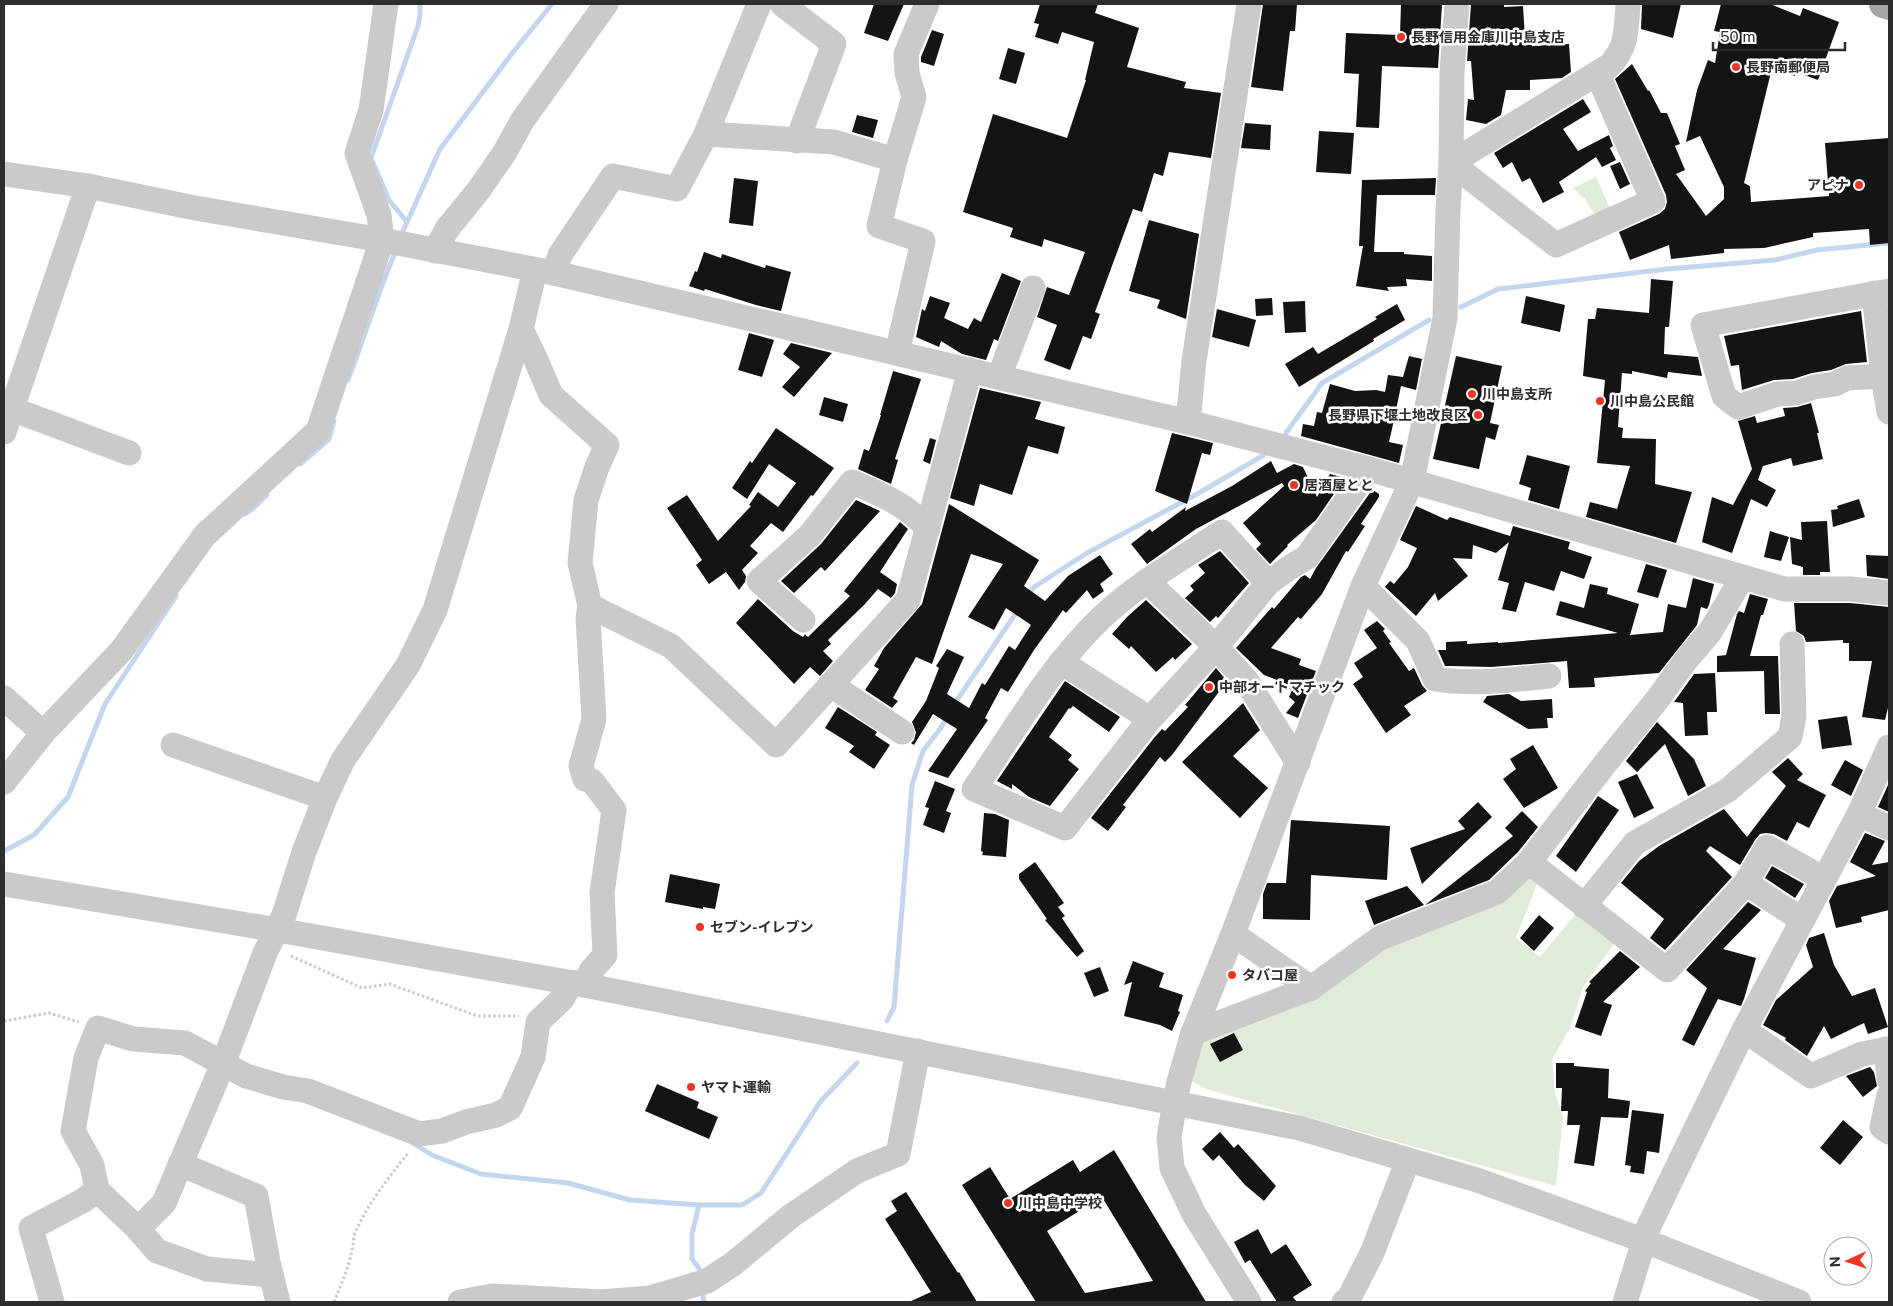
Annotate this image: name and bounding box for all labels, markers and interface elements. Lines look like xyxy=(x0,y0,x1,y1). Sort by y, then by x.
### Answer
scale bar xyxy=(1713,20,1846,52)
text: 50 m xyxy=(1720,28,1755,45)
place label: 長野信用金庫川中島支店 xyxy=(1411,29,1565,45)
marker: 長野信用金庫川中島支店 xyxy=(1395,31,1407,43)
place label: 長野南郵便局 xyxy=(1746,59,1830,75)
marker: 長野南郵便局 xyxy=(1730,61,1742,73)
place label: アピナ xyxy=(1807,177,1849,193)
marker: アピナ xyxy=(1853,179,1865,191)
place label: 川中島支所 xyxy=(1482,386,1552,402)
marker: 川中島支所 xyxy=(1466,388,1478,400)
place label: 川中島公民館 xyxy=(1610,393,1694,409)
marker: 川中島公民館 xyxy=(1594,395,1606,407)
place label: 長野県下堰土地改良区 xyxy=(1328,407,1468,423)
marker: 長野県下堰土地改良区 xyxy=(1472,409,1484,421)
place label: 居酒屋とと xyxy=(1304,477,1374,493)
marker: 居酒屋とと xyxy=(1288,479,1300,491)
place label: 中部オートマチック xyxy=(1219,679,1345,695)
marker: 中部オートマチック xyxy=(1203,681,1215,693)
place label: セブン-イレブン xyxy=(710,919,814,935)
marker: セブン-イレブン xyxy=(694,921,706,933)
place label: タバコ屋 xyxy=(1242,967,1298,983)
marker: タバコ屋 xyxy=(1226,969,1238,981)
place label: ヤマト運輸 xyxy=(701,1079,771,1095)
marker: ヤマト運輸 xyxy=(685,1081,697,1093)
place label: 川中島中学校 xyxy=(1018,1195,1102,1211)
marker: 川中島中学校 xyxy=(1002,1197,1014,1209)
north arrow xyxy=(1823,1236,1873,1286)
text: N xyxy=(1827,1256,1843,1268)

